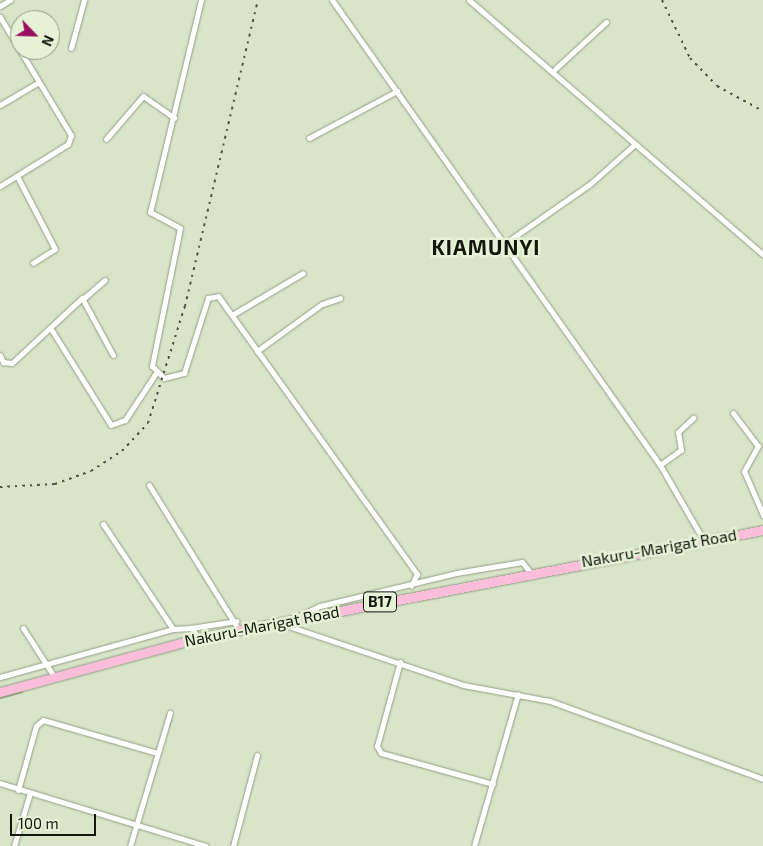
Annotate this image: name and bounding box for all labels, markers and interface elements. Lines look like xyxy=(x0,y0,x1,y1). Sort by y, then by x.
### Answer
north arrow xyxy=(10,10,60,60)
text: N xyxy=(38,33,58,49)
district label: KIAMUNYI xyxy=(431,234,541,260)
street label: Nakuru-Marigat Road xyxy=(580,525,738,571)
road number: B17 xyxy=(362,590,398,614)
street label: Nakuru-Marigat Road xyxy=(183,602,341,650)
scale bar xyxy=(12,804,99,836)
text: 100 m xyxy=(18,814,59,832)

